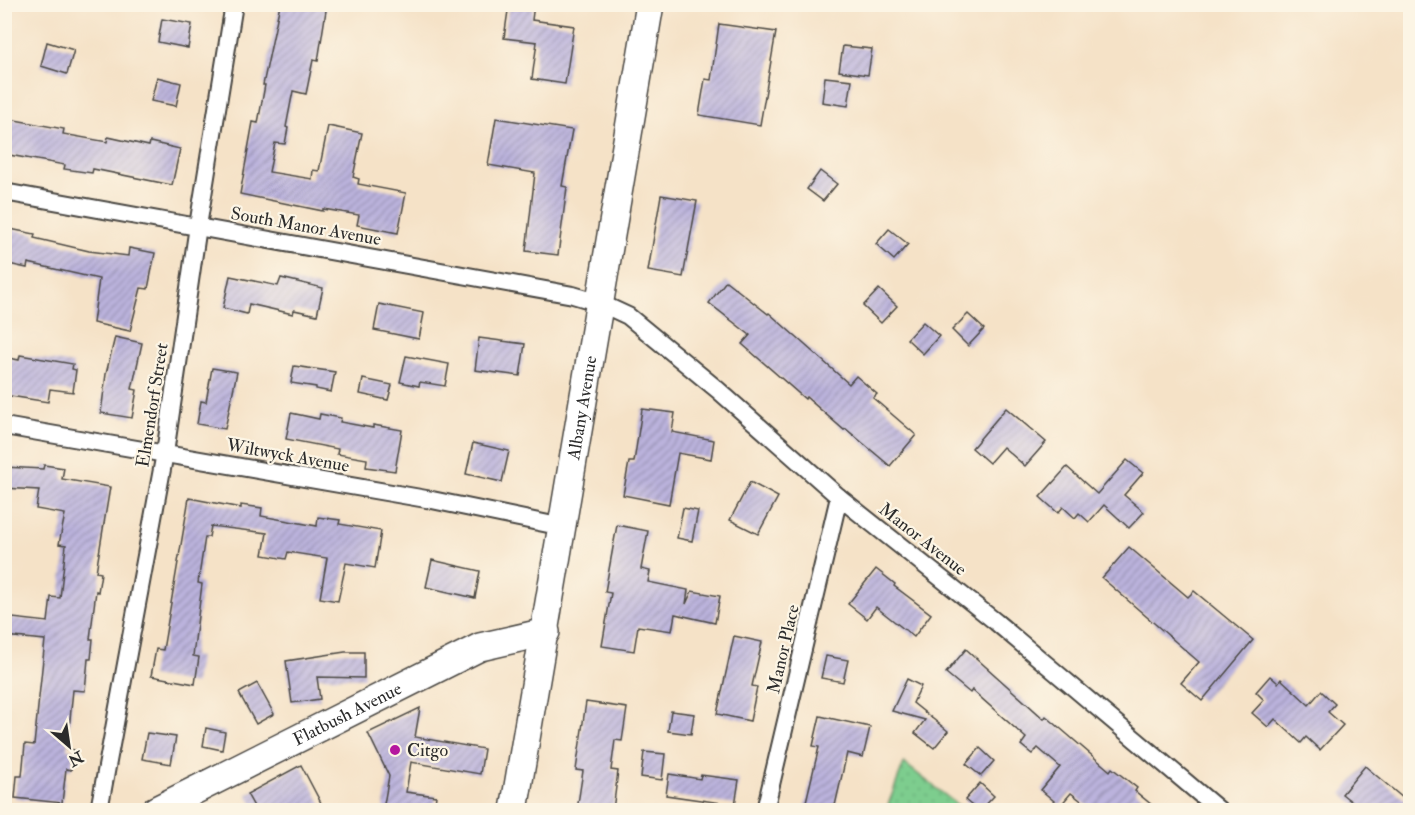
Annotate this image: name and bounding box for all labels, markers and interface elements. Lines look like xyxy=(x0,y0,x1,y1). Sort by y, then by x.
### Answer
street label: South Manor Avenue xyxy=(229,202,383,251)
street label: Elmendorf Street xyxy=(131,341,174,469)
street label: Albany Avenue xyxy=(562,354,603,463)
street label: Wiltwyck Avenue xyxy=(224,433,351,478)
street label: Manor Avenue xyxy=(874,498,972,581)
street label: Manor Place xyxy=(762,602,805,696)
street label: Flatbush Avenue xyxy=(289,677,406,751)
north arrow xyxy=(39,716,99,776)
place label: Citgo xyxy=(407,739,448,762)
marker: Citgo xyxy=(388,743,402,757)
text: N xyxy=(64,746,88,771)

